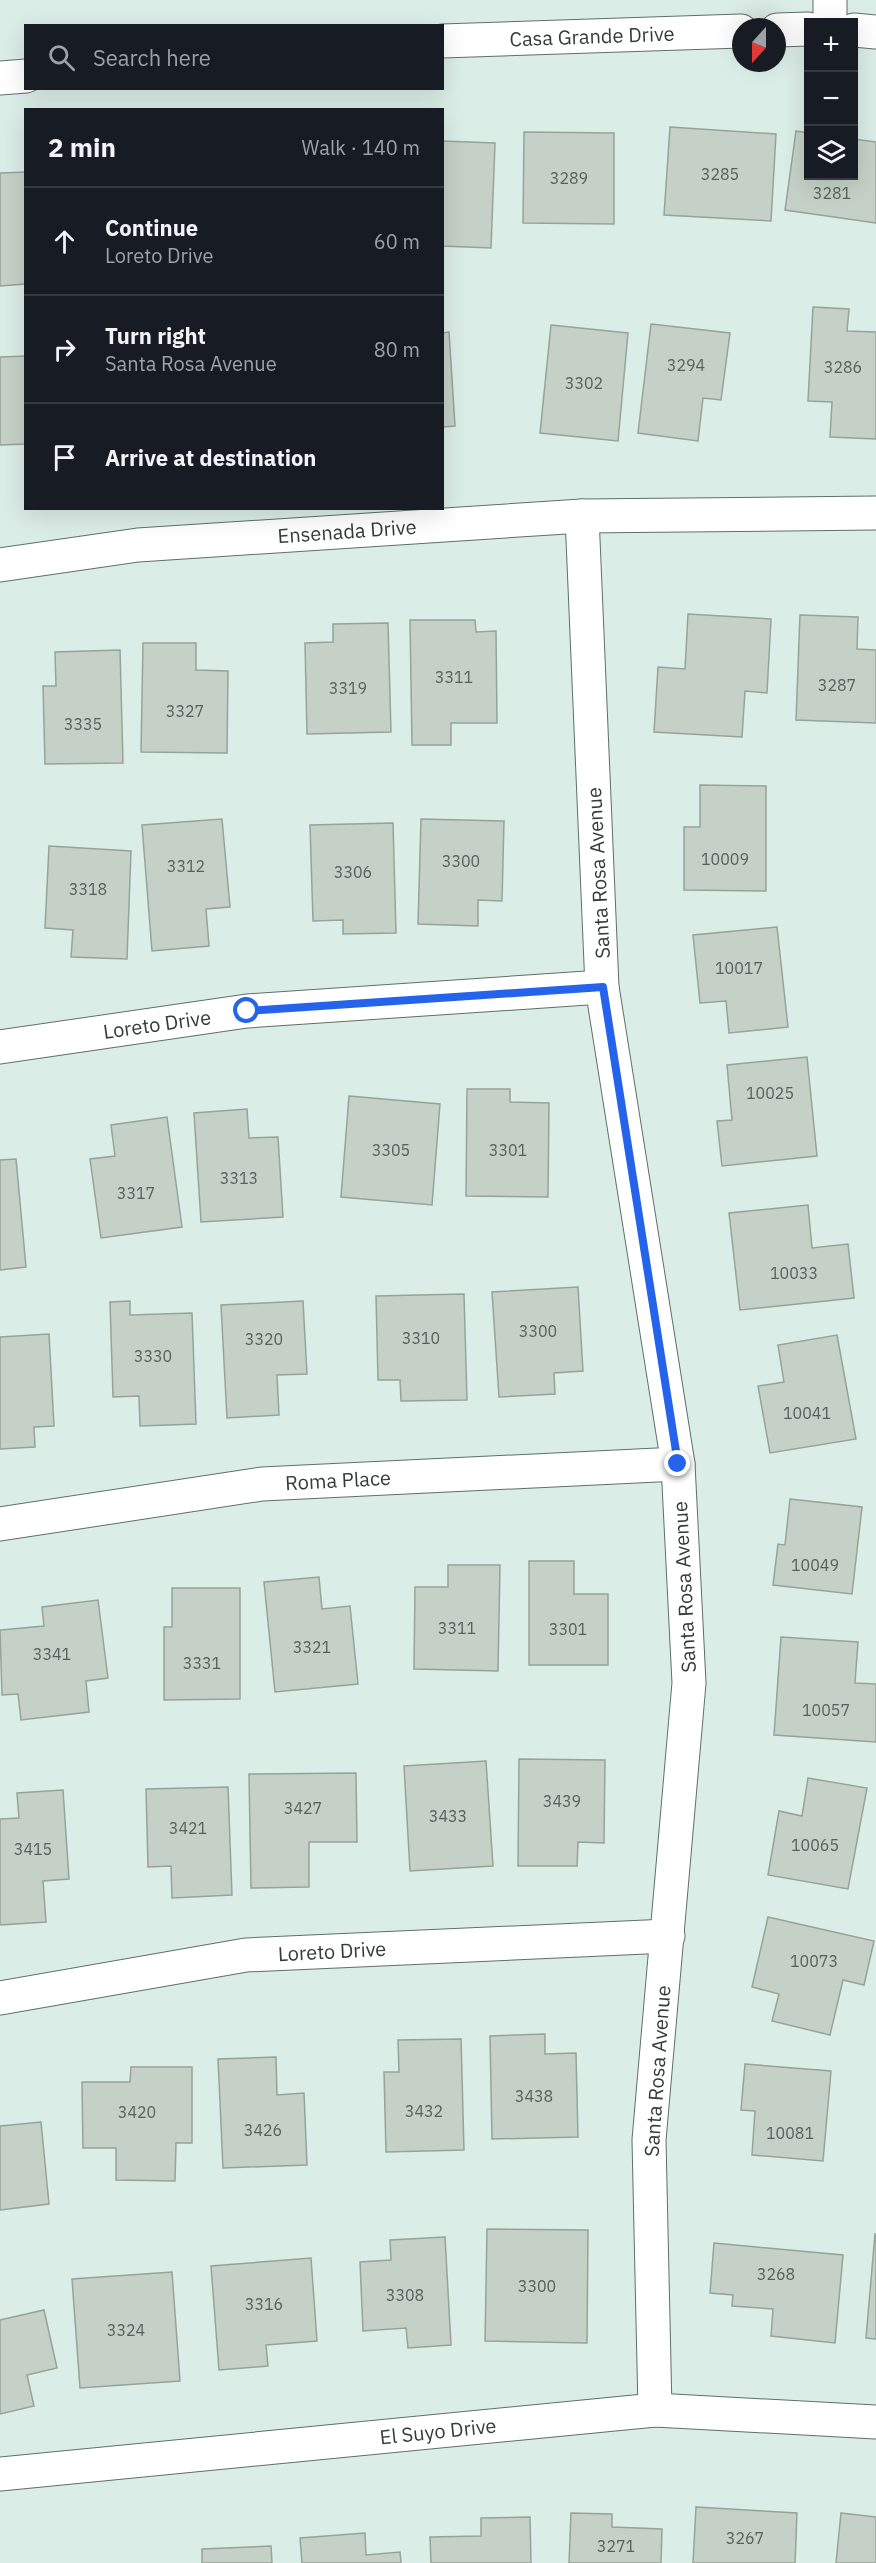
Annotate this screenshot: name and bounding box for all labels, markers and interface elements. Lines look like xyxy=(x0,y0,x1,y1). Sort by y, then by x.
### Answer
north arrow xyxy=(732,18,786,72)
map controls xyxy=(804,18,858,180)
button: + xyxy=(804,18,858,72)
street label: Casa Grande Drive xyxy=(509,20,675,52)
search box xyxy=(24,24,444,90)
icon: search xyxy=(45,41,78,74)
text: Search here xyxy=(93,43,211,72)
button: − xyxy=(804,72,858,126)
button: layers xyxy=(804,126,858,180)
text: 2 min xyxy=(48,130,116,164)
text: Walk · 140 m xyxy=(302,134,420,161)
house number: 3285 xyxy=(701,164,739,184)
house number: 3289 xyxy=(550,168,588,188)
house number: 3281 xyxy=(813,183,851,203)
text: Continue xyxy=(105,213,198,242)
icon: ahead xyxy=(48,225,81,258)
text: 60 m xyxy=(374,228,420,255)
text: Loreto Drive xyxy=(105,242,214,269)
text: Turn right xyxy=(105,321,206,350)
icon: right xyxy=(48,333,81,366)
text: 80 m xyxy=(374,336,420,363)
text: Santa Rosa Avenue xyxy=(105,350,277,377)
house number: 3294 xyxy=(667,355,705,375)
house number: 3286 xyxy=(824,357,862,377)
house number: 3302 xyxy=(565,373,603,393)
icon: arrive xyxy=(48,441,81,474)
text: Arrive at destination xyxy=(105,443,316,472)
street label: Ensenada Drive xyxy=(277,513,417,549)
house number: 3311 xyxy=(435,667,473,687)
house number: 3287 xyxy=(818,675,856,695)
house number: 3319 xyxy=(329,678,367,698)
house number: 3327 xyxy=(166,701,204,721)
house number: 3335 xyxy=(64,714,102,734)
street label: Santa Rosa Avenue xyxy=(580,787,616,959)
house number: 10009 xyxy=(701,849,749,869)
house number: 3300 xyxy=(442,851,480,871)
house number: 3312 xyxy=(167,856,205,876)
house number: 3306 xyxy=(334,862,372,882)
house number: 3318 xyxy=(69,879,107,899)
house number: 10017 xyxy=(715,958,763,978)
route start xyxy=(233,997,259,1023)
street label: Loreto Drive xyxy=(101,1003,213,1045)
house number: 10025 xyxy=(746,1083,794,1103)
house number: 3305 xyxy=(372,1140,410,1160)
house number: 3301 xyxy=(489,1140,527,1160)
house number: 3313 xyxy=(220,1168,258,1188)
house number: 3317 xyxy=(117,1183,155,1203)
house number: 10033 xyxy=(770,1263,818,1283)
house number: 3300 xyxy=(519,1321,557,1341)
house number: 3310 xyxy=(402,1328,440,1348)
house number: 3320 xyxy=(245,1329,283,1349)
house number: 3330 xyxy=(134,1346,172,1366)
house number: 10041 xyxy=(783,1403,831,1423)
route end xyxy=(664,1450,690,1476)
street label: Roma Place xyxy=(284,1464,392,1496)
street label: Santa Rosa Avenue xyxy=(666,1501,702,1673)
house number: 10049 xyxy=(791,1555,839,1575)
house number: 3311 xyxy=(438,1618,476,1638)
house number: 3301 xyxy=(549,1619,587,1639)
house number: 3321 xyxy=(293,1637,331,1657)
house number: 3341 xyxy=(33,1644,71,1664)
house number: 3331 xyxy=(183,1653,221,1673)
house number: 10057 xyxy=(802,1700,850,1720)
house number: 3439 xyxy=(543,1791,581,1811)
house number: 3427 xyxy=(284,1798,322,1818)
house number: 3433 xyxy=(429,1806,467,1826)
house number: 3421 xyxy=(169,1818,207,1838)
house number: 10065 xyxy=(791,1835,839,1855)
house number: 3415 xyxy=(14,1839,52,1859)
street label: Loreto Drive xyxy=(277,1935,387,1967)
house number: 10073 xyxy=(790,1951,838,1971)
street label: Santa Rosa Avenue xyxy=(638,1984,676,2158)
house number: 3438 xyxy=(515,2086,553,2106)
house number: 3432 xyxy=(405,2101,443,2121)
house number: 3420 xyxy=(118,2102,156,2122)
house number: 3426 xyxy=(244,2120,282,2140)
house number: 10081 xyxy=(766,2123,814,2143)
house number: 3268 xyxy=(757,2264,795,2284)
house number: 3300 xyxy=(518,2276,556,2296)
house number: 3308 xyxy=(386,2285,424,2305)
house number: 3316 xyxy=(245,2294,283,2314)
house number: 3324 xyxy=(107,2320,145,2340)
street label: El Suyo Drive xyxy=(378,2411,498,2451)
house number: 3267 xyxy=(726,2528,764,2548)
house number: 3271 xyxy=(597,2536,635,2556)

